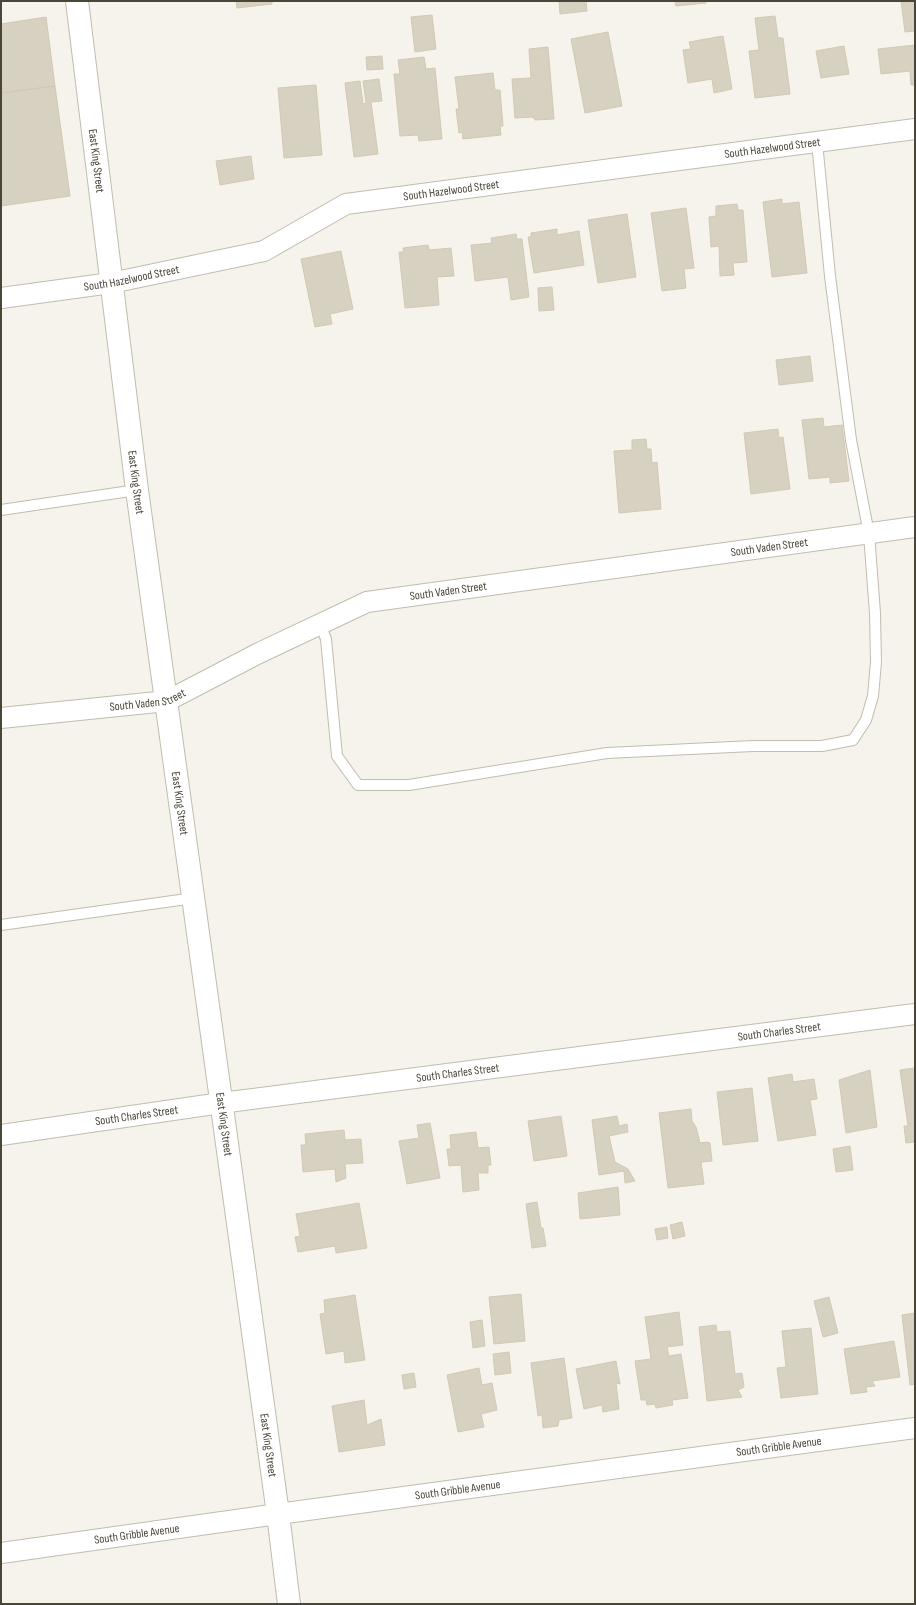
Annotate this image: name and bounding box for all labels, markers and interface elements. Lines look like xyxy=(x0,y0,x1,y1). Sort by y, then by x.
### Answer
street label: East King Street xyxy=(85,128,108,194)
street label: South Hazelwood Street xyxy=(724,134,822,162)
street label: South Hazelwood Street xyxy=(402,177,501,204)
street label: South Hazelwood Street xyxy=(83,262,181,295)
street label: East King Street xyxy=(124,450,147,516)
street label: South Vaden Street xyxy=(730,535,809,560)
street label: South Vaden Street xyxy=(409,579,488,604)
street label: South Vaden Street xyxy=(109,685,189,715)
street label: East King Street xyxy=(168,771,192,837)
street label: South Charles Street xyxy=(737,1019,822,1045)
street label: South Charles Street xyxy=(415,1060,501,1086)
street label: East King Street xyxy=(212,1092,236,1158)
street label: South Charles Street xyxy=(94,1102,179,1129)
street label: East King Street xyxy=(256,1413,280,1479)
street label: South Gribble Avenue xyxy=(735,1434,823,1460)
street label: South Gribble Avenue xyxy=(414,1477,501,1503)
street label: South Gribble Avenue xyxy=(93,1521,180,1548)

